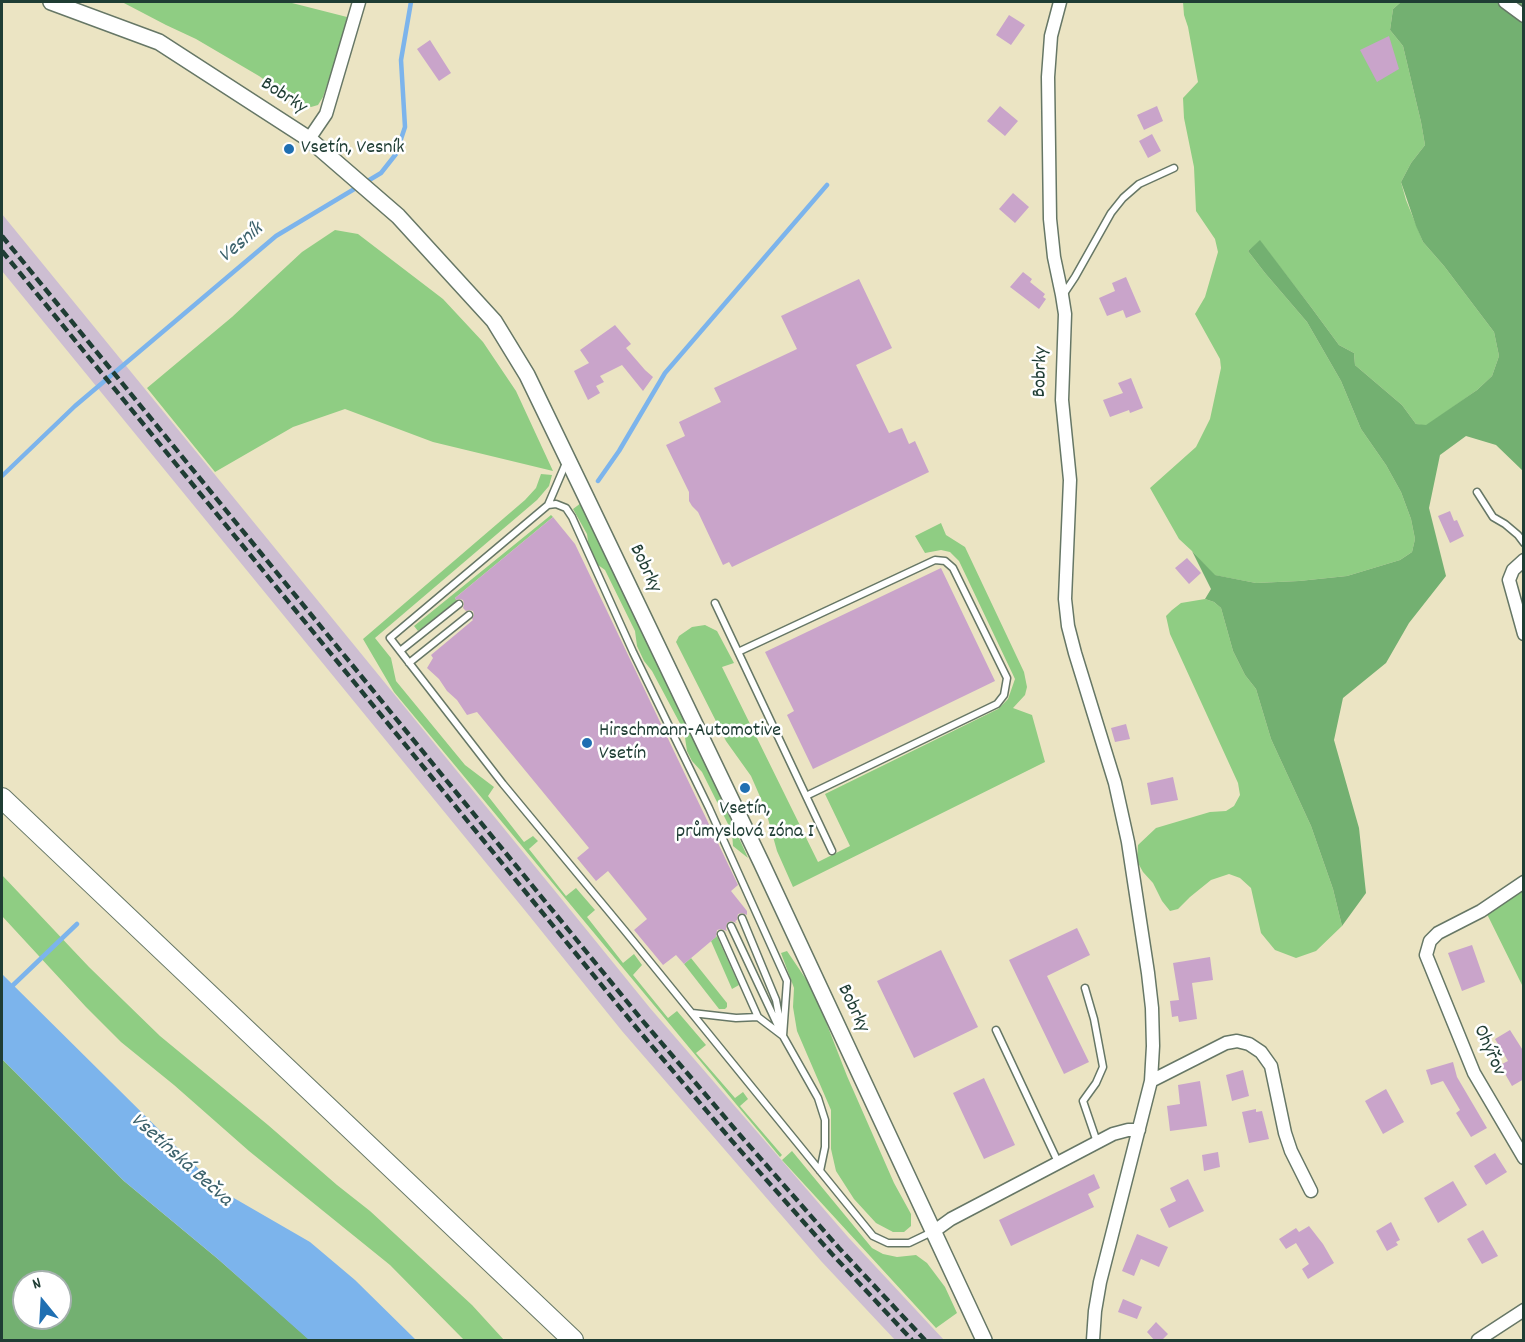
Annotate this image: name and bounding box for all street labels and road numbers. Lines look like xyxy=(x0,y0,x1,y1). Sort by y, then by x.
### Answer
street label: Bobrky xyxy=(255,73,311,121)
street label: Bobrky xyxy=(1029,346,1055,398)
street label: Bobrky xyxy=(622,541,666,597)
street label: Bobrky xyxy=(830,981,874,1037)
street label: Ohýřov xyxy=(1466,1022,1510,1080)

